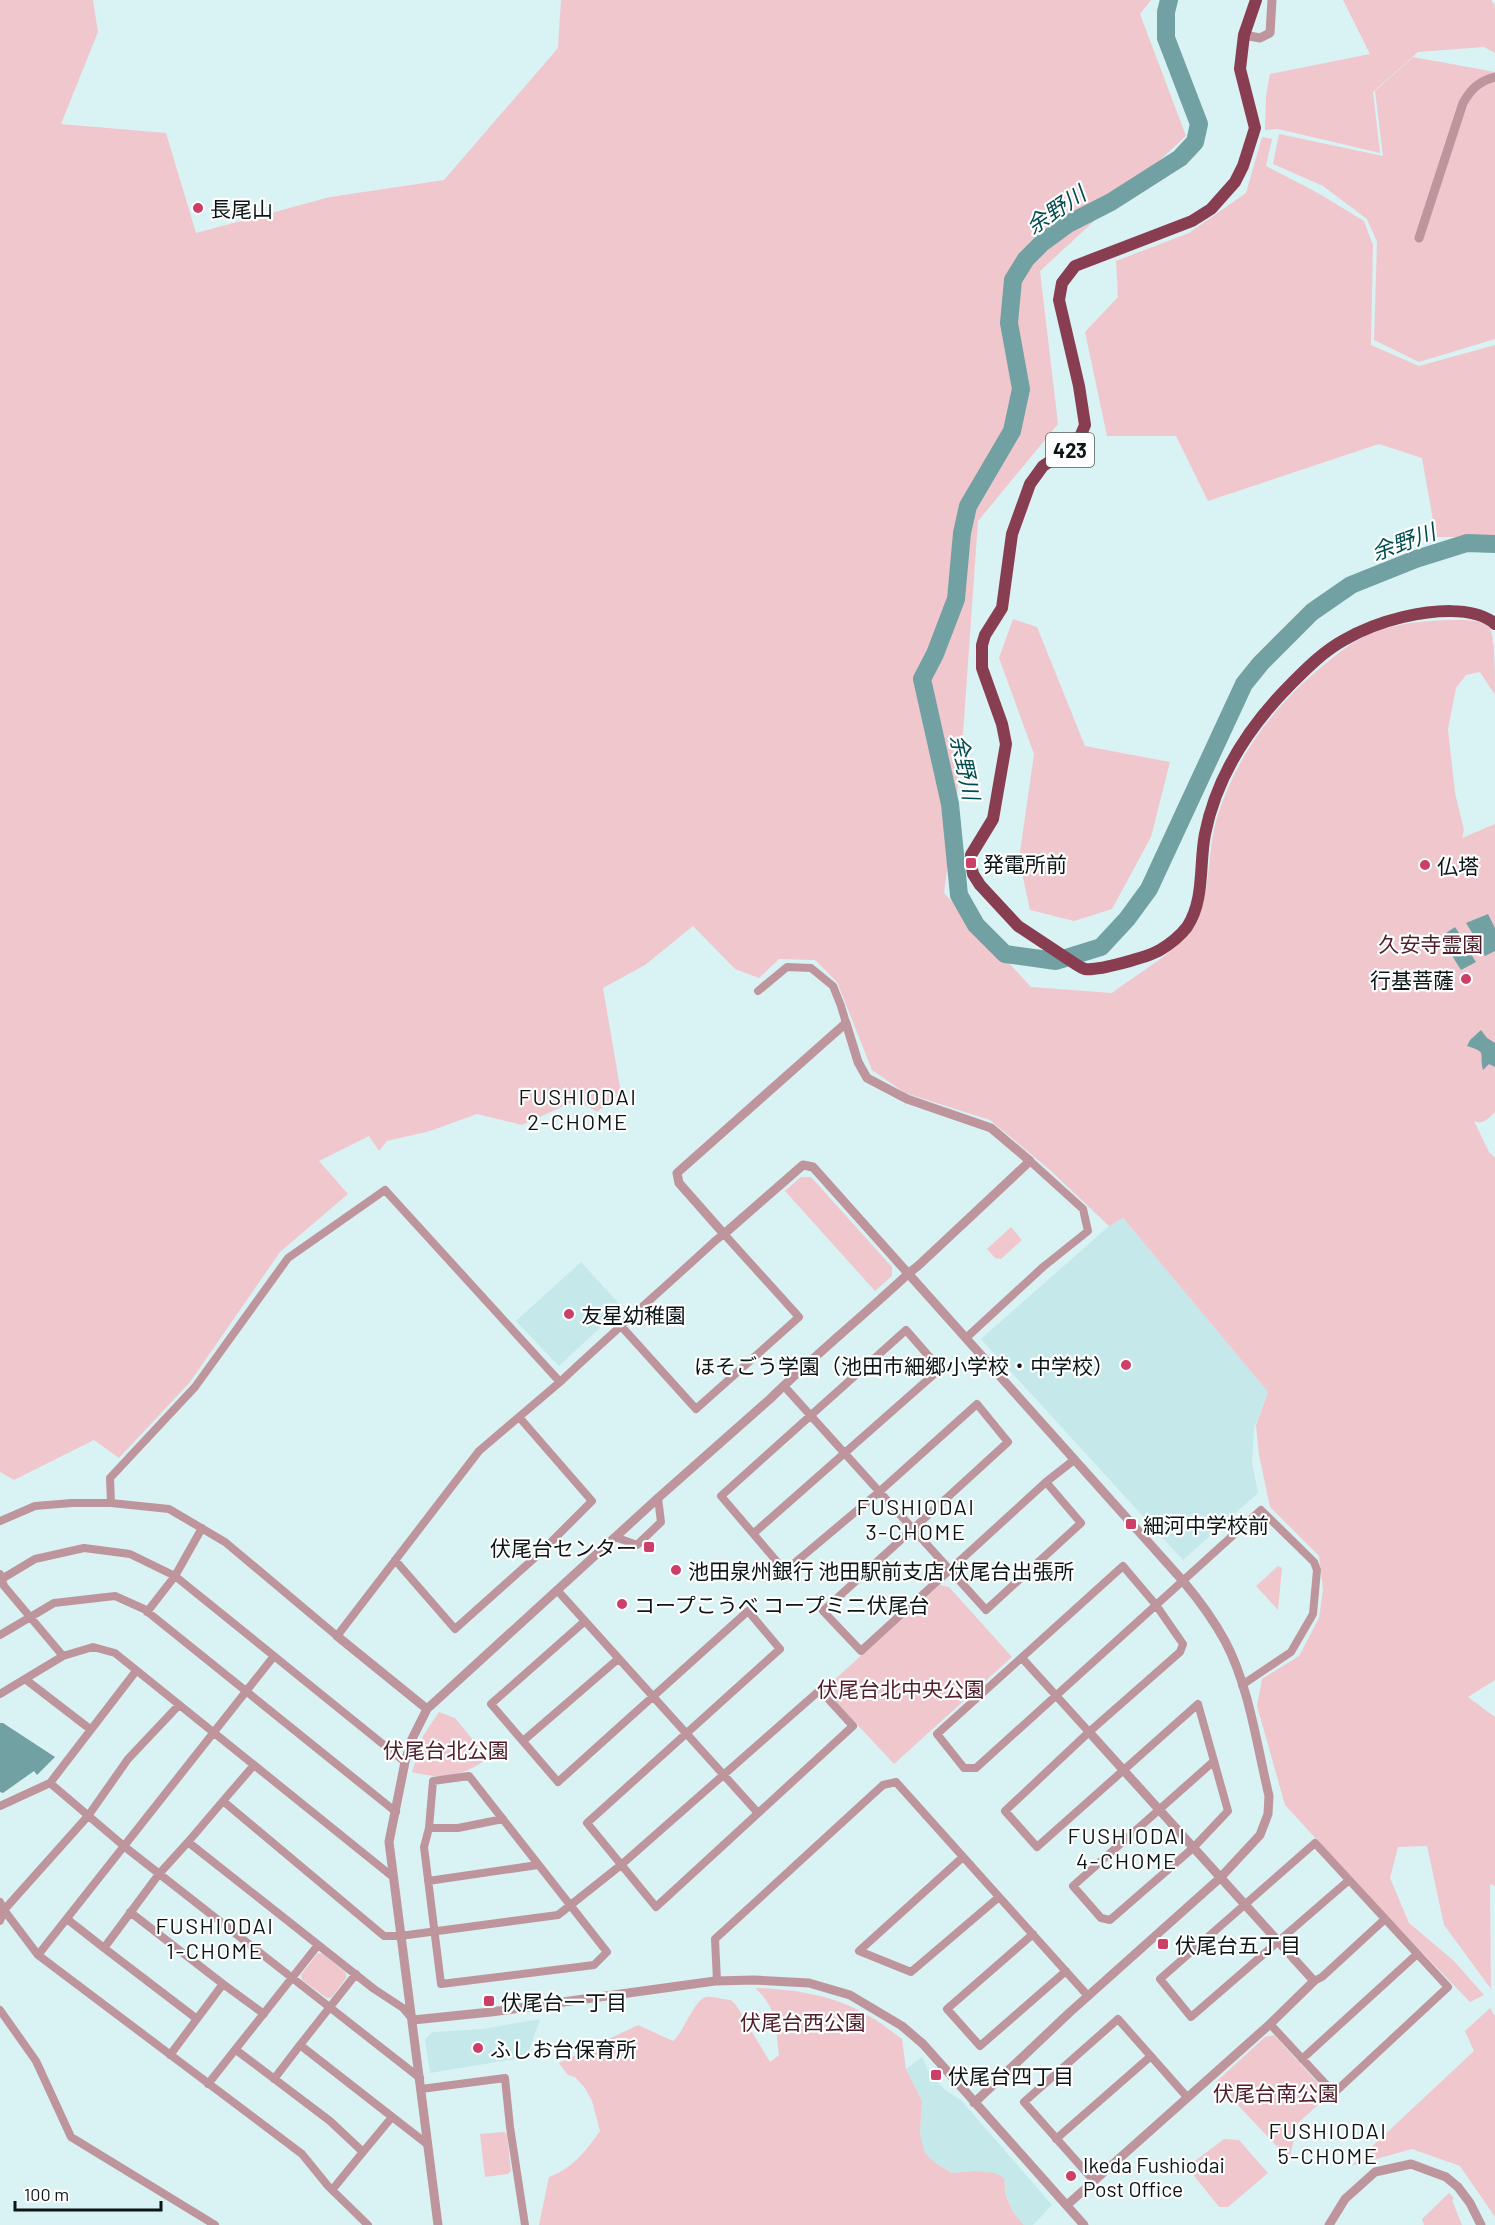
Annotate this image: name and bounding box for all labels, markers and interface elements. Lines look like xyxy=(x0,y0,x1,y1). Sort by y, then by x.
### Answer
water label: 余野川 xyxy=(1020,179,1091,238)
place label: 長尾山 xyxy=(210,196,273,221)
marker: 長尾山 xyxy=(191,201,205,215)
road number: 423 xyxy=(1046,433,1094,467)
water label: 余野川 xyxy=(1368,517,1440,565)
water label: 余野川 xyxy=(946,732,986,804)
place label: 発電所前 xyxy=(983,851,1067,876)
place label: 仏塔 xyxy=(1437,853,1479,878)
marker: 発電所前 xyxy=(964,856,978,870)
marker: 仏塔 xyxy=(1418,858,1432,872)
park label: 久安寺霊園 xyxy=(1379,931,1484,956)
place label: 行基菩薩 xyxy=(1370,967,1454,992)
marker: 行基菩薩 xyxy=(1459,972,1473,986)
district label: FUSHIODAI 2-CHOME xyxy=(518,1083,638,1134)
place label: 友星幼稚園 xyxy=(581,1302,686,1327)
marker: 友星幼稚園 xyxy=(562,1307,576,1321)
place label: ほそごう学園（池田市細郷小学校・中学校） xyxy=(694,1353,1114,1378)
marker: ほそごう学園（池田市細郷小学校・中学校） xyxy=(1119,1358,1133,1372)
district label: FUSHIODAI 3-CHOME xyxy=(856,1493,976,1544)
place label: 細河中学校前 xyxy=(1143,1512,1269,1537)
marker: 細河中学校前 xyxy=(1124,1517,1138,1531)
place label: 伏尾台センター xyxy=(490,1535,637,1560)
marker: 伏尾台センター xyxy=(642,1540,656,1554)
place label: 池田泉州銀行 池田駅前支店 伏尾台出張所 xyxy=(688,1558,1074,1583)
marker: 池田泉州銀行 池田駅前支店 伏尾台出張所 xyxy=(669,1563,683,1577)
place label: コープこうべ コープミニ伏尾台 xyxy=(634,1592,930,1617)
marker: コープこうべ コープミニ伏尾台 xyxy=(615,1597,629,1611)
park label: 伏尾台北中央公園 xyxy=(817,1676,985,1701)
park label: 伏尾台北公園 xyxy=(383,1737,509,1762)
district label: FUSHIODAI 4-CHOME xyxy=(1067,1822,1187,1873)
district label: FUSHIODAI 1-CHOME xyxy=(155,1912,275,1963)
place label: 伏尾台五丁目 xyxy=(1175,1932,1301,1957)
marker: 伏尾台五丁目 xyxy=(1156,1937,1170,1951)
place label: 伏尾台一丁目 xyxy=(501,1989,627,2014)
marker: 伏尾台一丁目 xyxy=(482,1994,496,2008)
park label: 伏尾台⻄公園 xyxy=(740,2009,866,2034)
place label: ふしお台保育所 xyxy=(490,2036,637,2061)
marker: ふしお台保育所 xyxy=(471,2041,485,2055)
place label: 伏尾台四丁目 xyxy=(948,2063,1074,2088)
marker: 伏尾台四丁目 xyxy=(929,2068,943,2082)
park label: 伏尾台南公園 xyxy=(1213,2080,1339,2105)
district label: FUSHIODAI 5-CHOME xyxy=(1268,2117,1388,2168)
place label: Ikeda Fushiodai Post Office xyxy=(1083,2152,1225,2201)
marker: Ikeda Fushiodai Post Office xyxy=(1064,2169,1078,2183)
scale bar xyxy=(15,2174,160,2212)
text: 100 m xyxy=(24,2183,69,2205)

